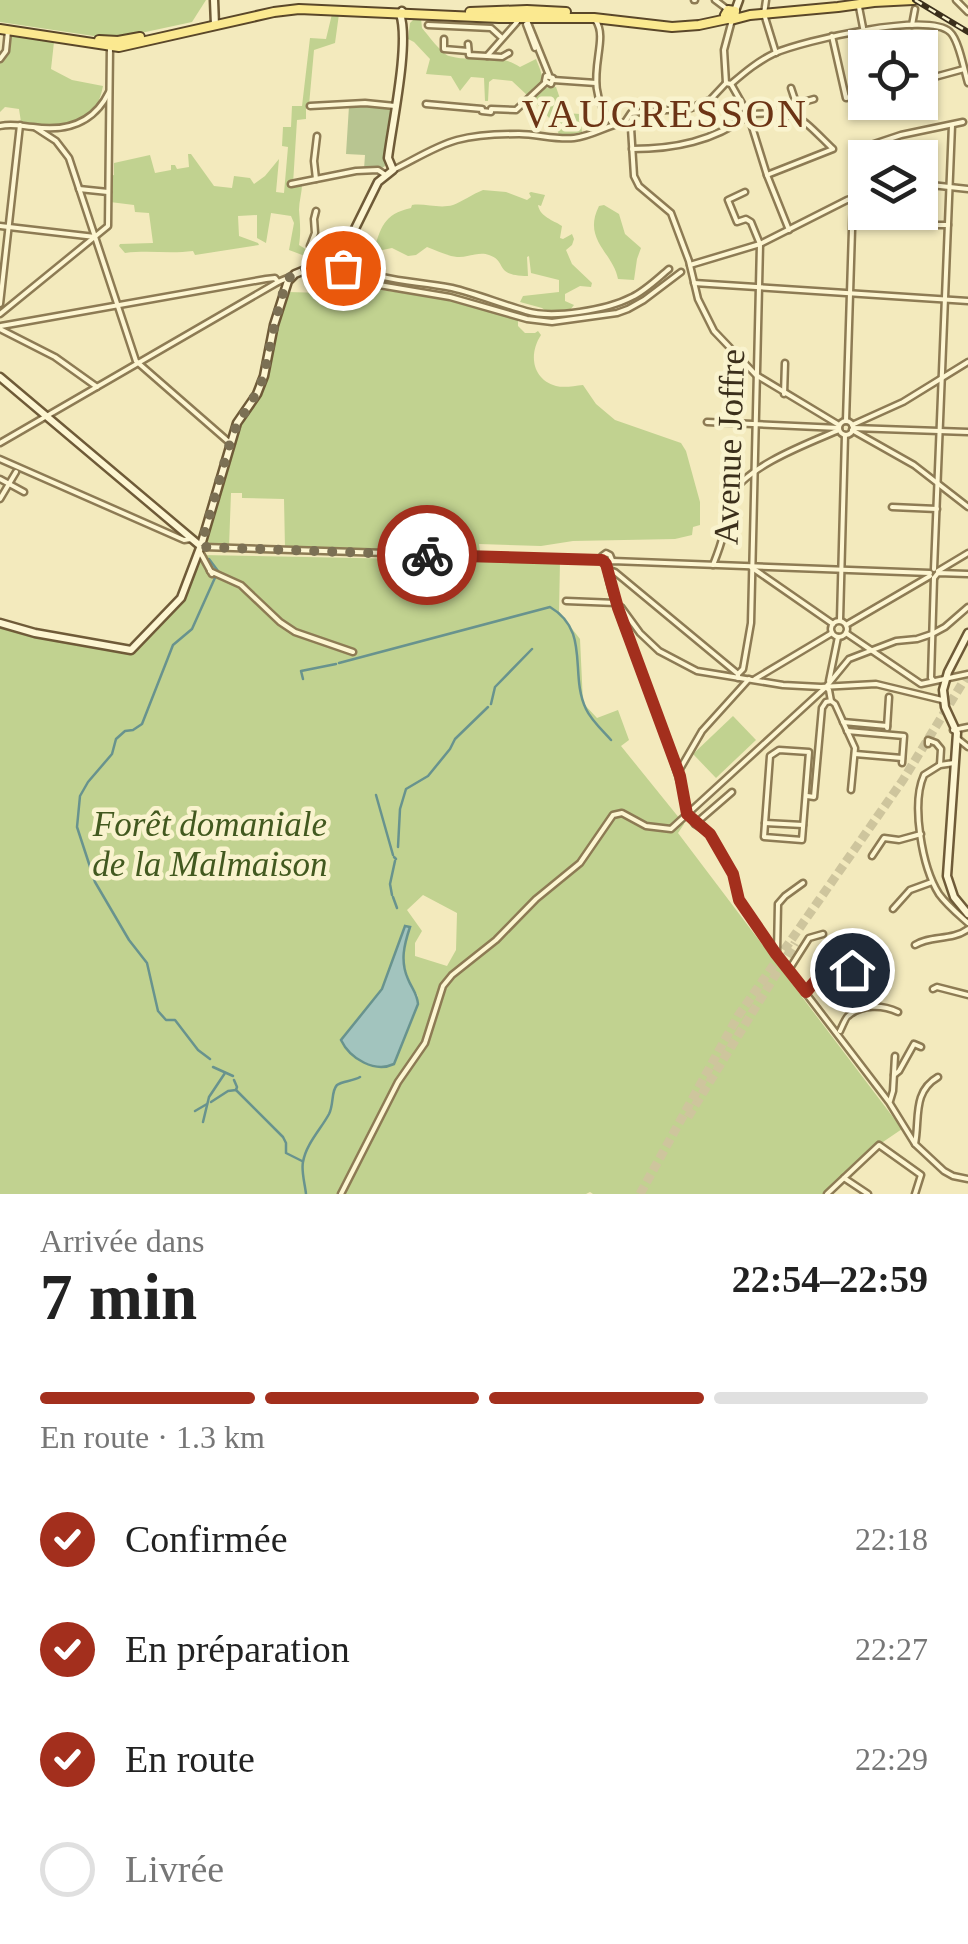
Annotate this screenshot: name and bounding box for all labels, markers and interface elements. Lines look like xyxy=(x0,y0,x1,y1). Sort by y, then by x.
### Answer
map controls xyxy=(848,30,938,230)
button: locate xyxy=(848,30,938,120)
district label: VAUCRESSON xyxy=(522,91,808,136)
button: layers xyxy=(848,140,938,230)
pin xyxy=(301,226,386,311)
icon: bag xyxy=(316,241,371,296)
street label: Avenue Joffre xyxy=(707,348,752,546)
courier xyxy=(377,505,477,605)
icon: bike xyxy=(400,528,455,583)
park label: Forêt domaniale de la Malmaison xyxy=(92,805,328,884)
pin xyxy=(810,928,895,1013)
icon: home xyxy=(825,943,880,998)
text: Arrivée dans xyxy=(40,1223,204,1259)
text: 22:54–22:59 xyxy=(732,1258,928,1300)
text: 7 min xyxy=(40,1261,197,1333)
text: En route · 1.3 km xyxy=(40,1419,265,1455)
icon: check xyxy=(40,1512,95,1567)
text: Confirmée xyxy=(125,1518,288,1560)
text: 22:18 xyxy=(855,1521,928,1557)
icon: check xyxy=(40,1622,95,1677)
text: En préparation xyxy=(125,1628,350,1670)
text: 22:27 xyxy=(855,1631,928,1667)
icon: check xyxy=(40,1732,95,1787)
text: En route xyxy=(125,1738,255,1780)
text: 22:29 xyxy=(855,1741,928,1777)
text: Livrée xyxy=(125,1848,224,1890)

